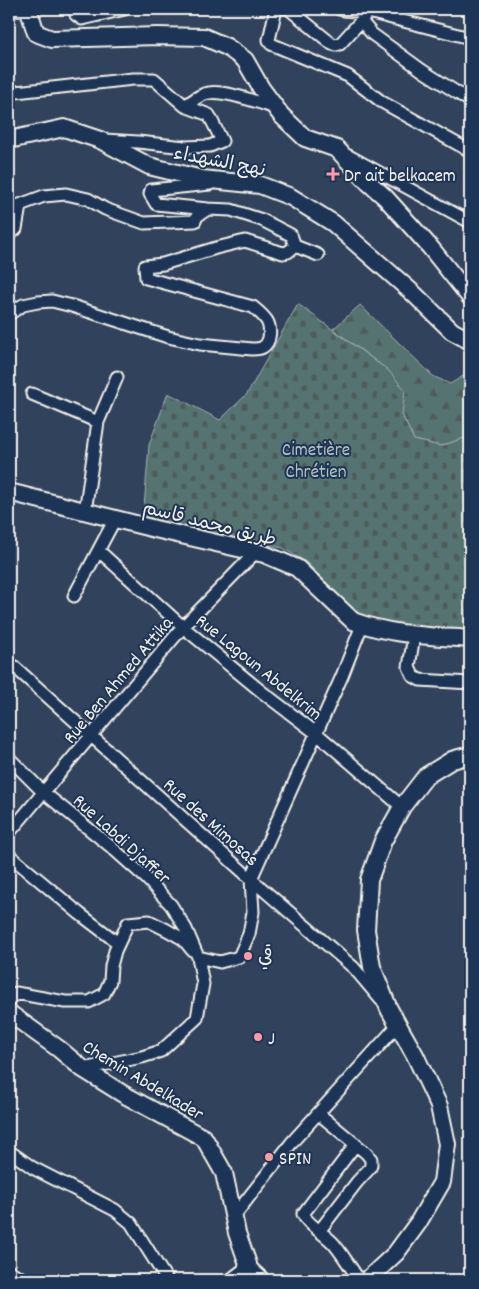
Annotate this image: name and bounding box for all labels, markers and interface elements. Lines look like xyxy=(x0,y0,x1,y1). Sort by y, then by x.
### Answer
street label: نهج الشهداء xyxy=(171,141,268,186)
place label: Dr ait belkacem xyxy=(344,164,456,191)
marker: Dr ait belkacem xyxy=(326,167,340,181)
park label: Cimetière Chrétien xyxy=(282,438,350,487)
street label: طريق محمد قاسم xyxy=(140,496,279,555)
street label: Rue Lagoun Abdelkrim xyxy=(188,609,327,729)
street label: Rue Ben Ahmed Attika xyxy=(58,611,182,751)
street label: Rue des Mimosas xyxy=(156,773,264,874)
street label: Rue Labdi Djaffer xyxy=(66,789,176,892)
place label: قي xyxy=(258,944,273,973)
marker: قي xyxy=(242,950,254,962)
place label: J xyxy=(268,1027,275,1054)
marker: J xyxy=(252,1031,264,1043)
street label: Chemin Abdelkader xyxy=(76,1035,208,1129)
place label: SPIN xyxy=(279,1147,311,1174)
marker: SPIN xyxy=(263,1151,275,1163)

